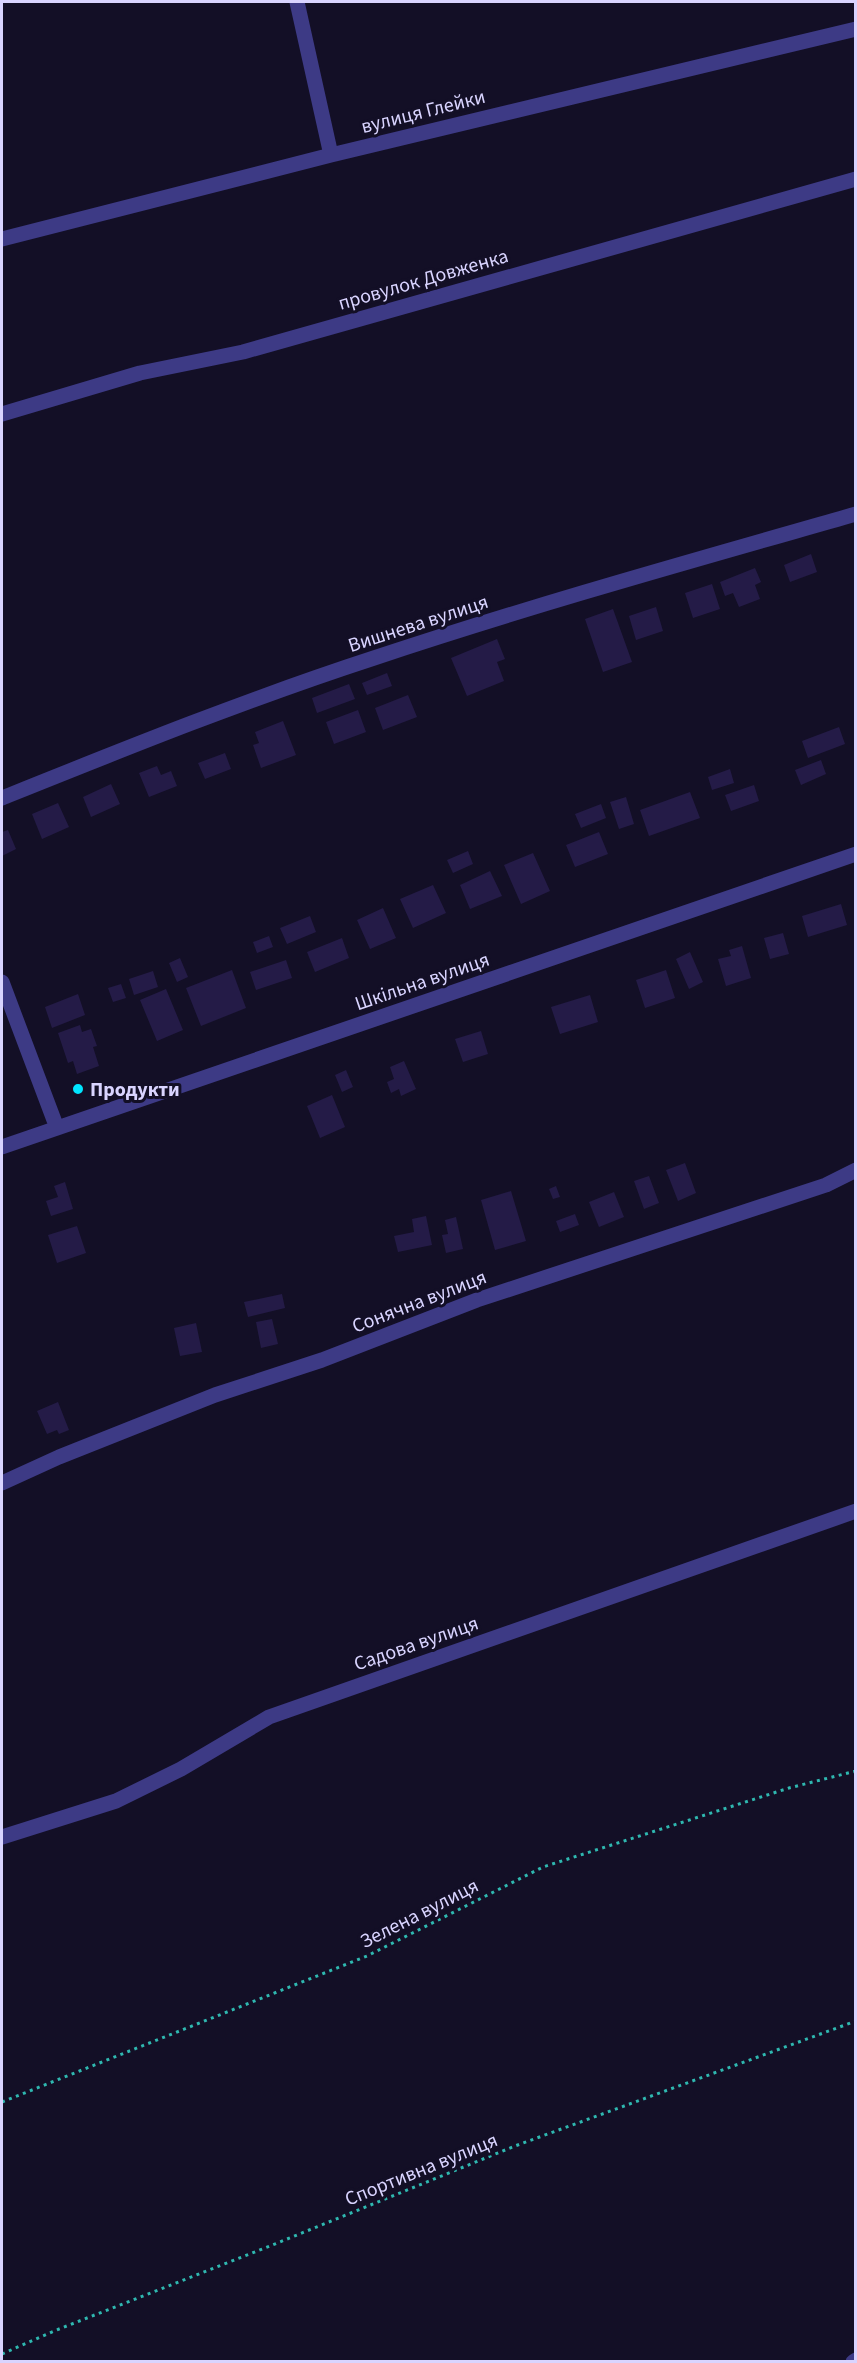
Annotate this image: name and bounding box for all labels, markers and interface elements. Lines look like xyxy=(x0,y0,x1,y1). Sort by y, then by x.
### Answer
street label: вулиця Глейки xyxy=(358,83,488,141)
street label: провулок Довженка xyxy=(335,242,512,318)
street label: Вишнева вулиця xyxy=(345,588,492,660)
street label: Шкільна вулиця xyxy=(351,946,493,1018)
place label: Продукти xyxy=(90,1076,180,1104)
marker: Продукти xyxy=(71,1082,85,1096)
street label: Сонячна вулиця xyxy=(348,1263,491,1340)
street label: Садова вулиця xyxy=(350,1610,482,1678)
street label: Зелена вулиця xyxy=(355,1872,483,1956)
street label: Спортивна вулиця xyxy=(341,2126,502,2213)

